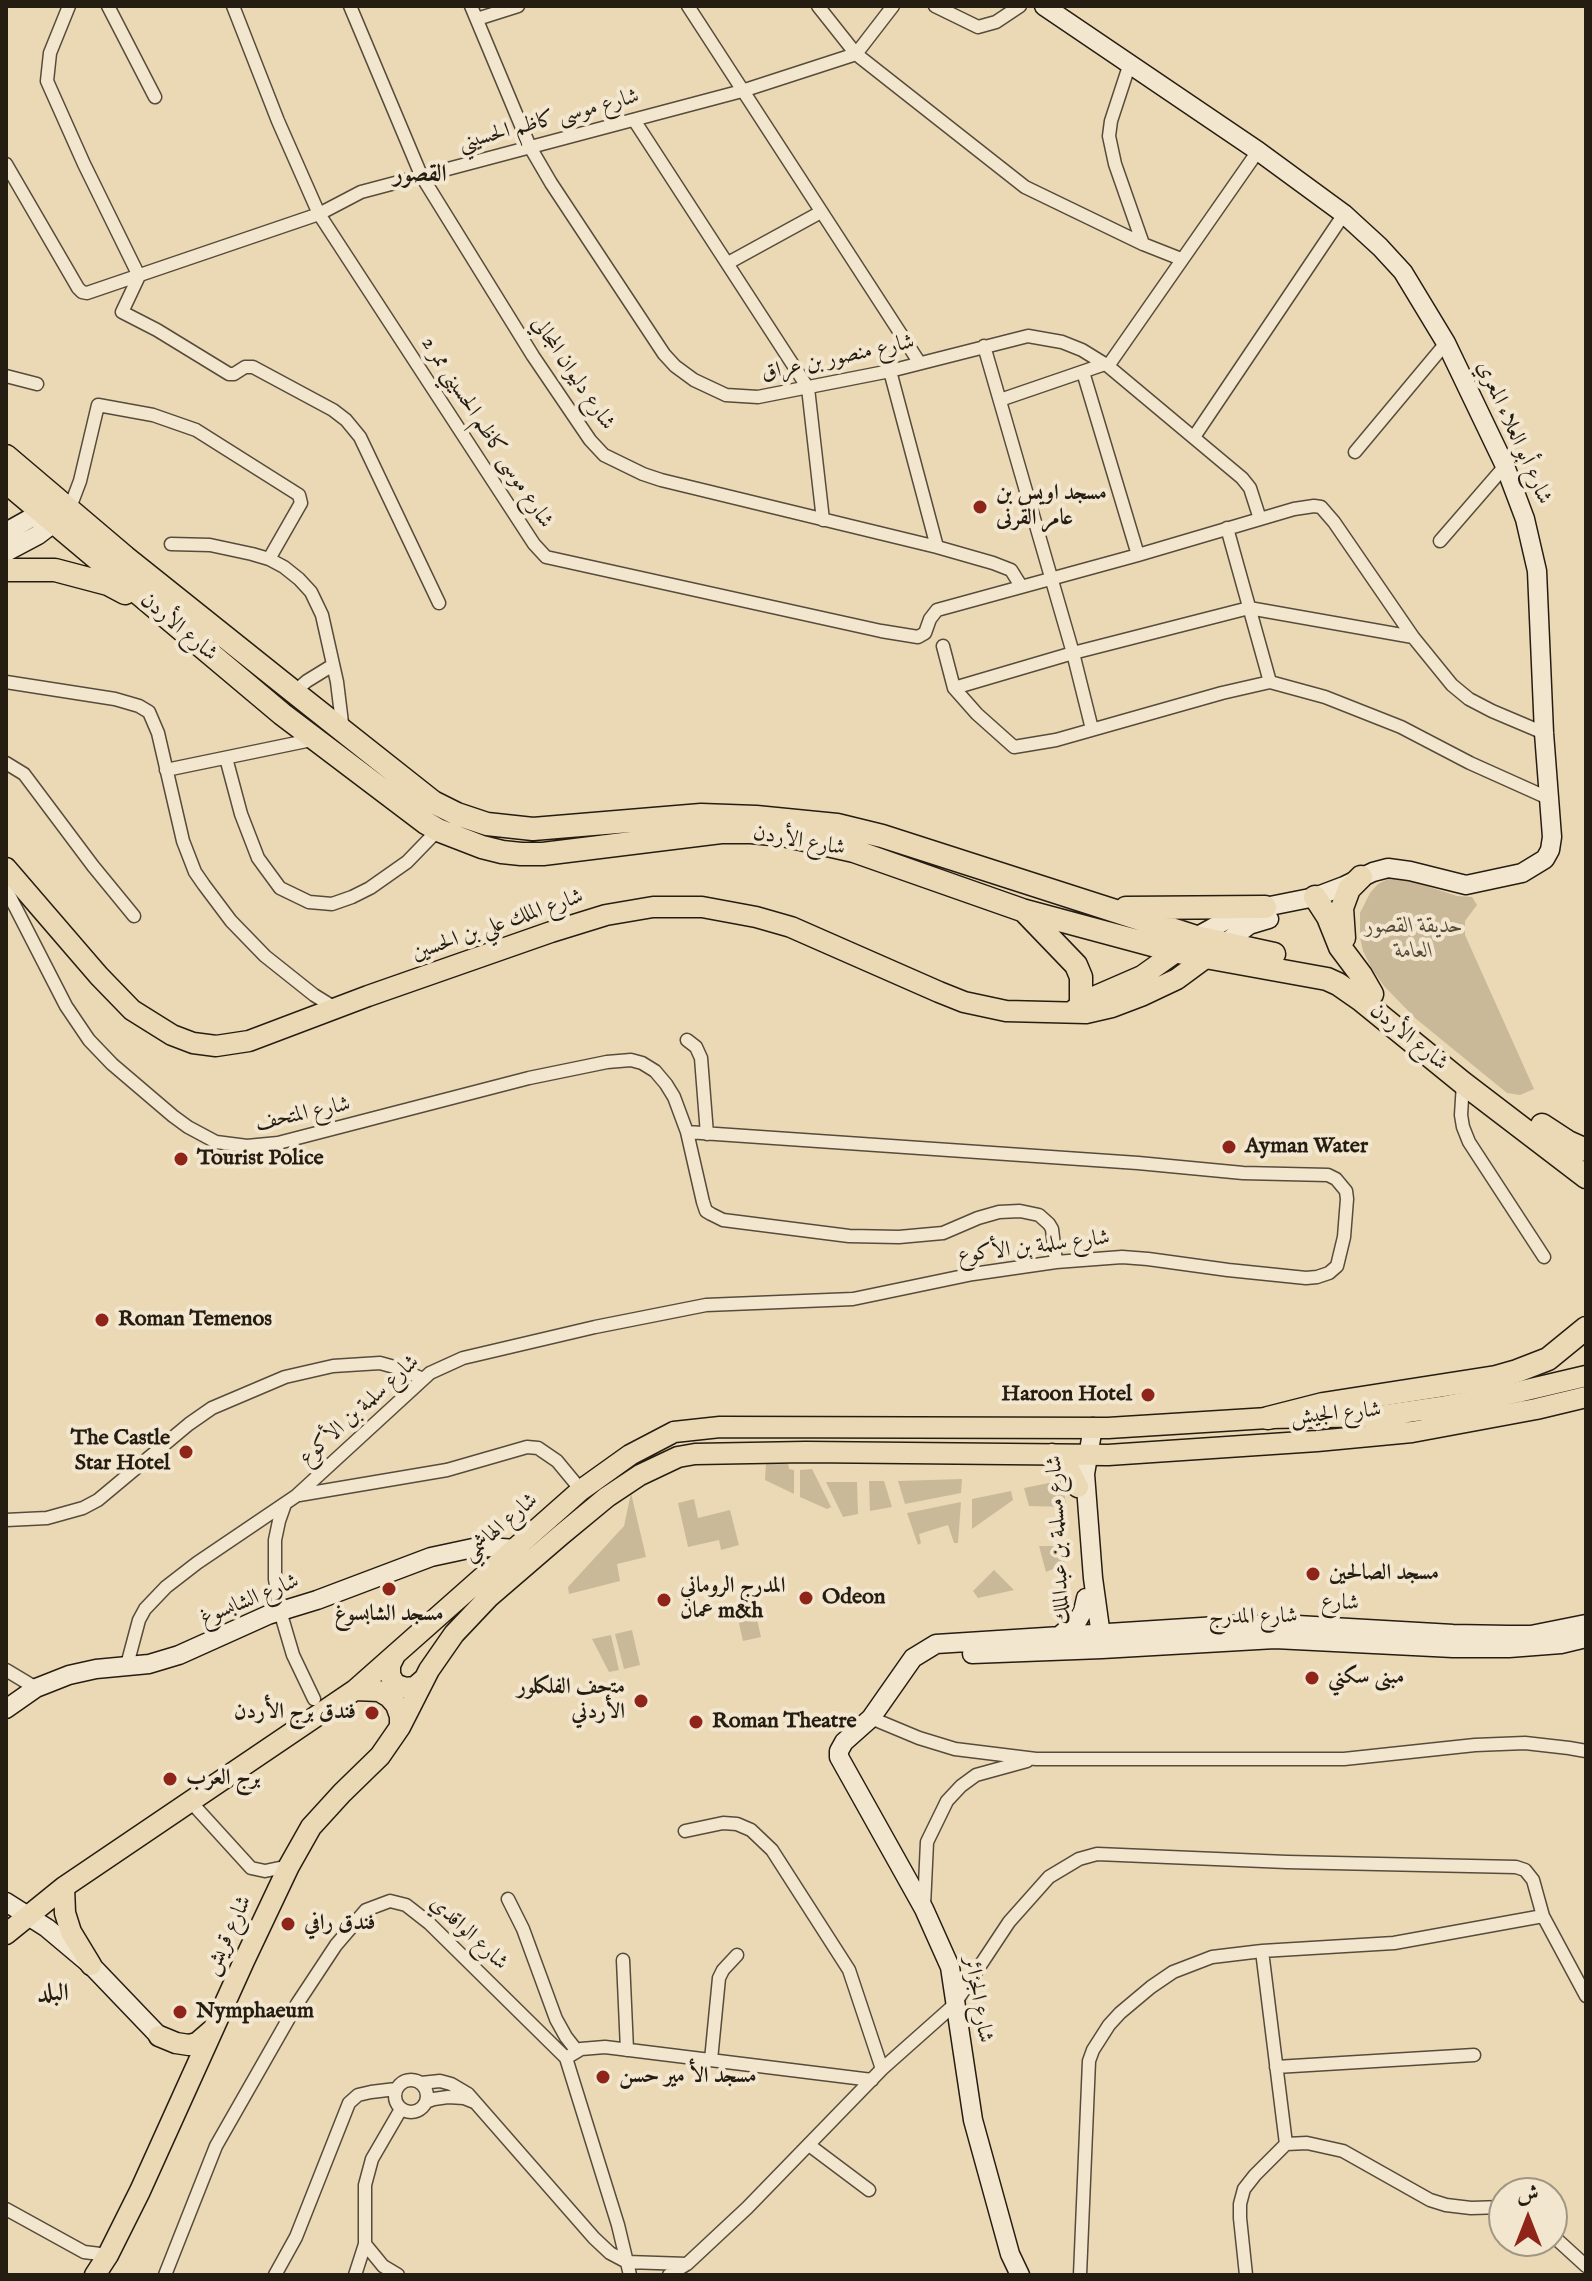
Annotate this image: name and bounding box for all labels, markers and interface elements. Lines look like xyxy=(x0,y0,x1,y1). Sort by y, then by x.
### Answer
street label: شارع موسى كاظم الحسيني xyxy=(456,84,642,158)
district label: القصور xyxy=(393,162,447,190)
street label: شارع دليوان المجالي xyxy=(524,312,620,436)
street label: شارع منصور بن عراق xyxy=(759,330,917,388)
street label: شارع موسى كاظم الحسيني ممر 2 xyxy=(414,332,558,534)
street label: شارع أبو العلاء المعري xyxy=(1469,357,1557,509)
place label: مسجد اويس بن عامر القرنى xyxy=(996,481,1107,532)
marker: مسجد اويس بن عامر القرنى xyxy=(971,498,989,516)
street label: شارع الأردن xyxy=(134,588,222,668)
street label: شارع الأردن xyxy=(751,821,847,863)
street label: شارع الملك علي بن الحسين xyxy=(409,884,587,968)
park label: حديقة القصور العامة xyxy=(1365,914,1463,966)
street label: شارع الأردن xyxy=(1363,998,1453,1078)
street label: شارع المتحف xyxy=(253,1092,353,1138)
place label: Ayman Water xyxy=(1245,1134,1368,1160)
marker: Ayman Water xyxy=(1220,1138,1238,1156)
place label: Tourist Police xyxy=(197,1146,324,1172)
marker: Tourist Police xyxy=(172,1150,190,1168)
street label: شارع سلمة بن الأكوع xyxy=(956,1226,1112,1270)
place label: Roman Temenos xyxy=(118,1307,272,1333)
marker: Roman Temenos xyxy=(93,1311,111,1329)
street label: شارع سلمة بن الأكوع xyxy=(294,1350,426,1472)
place label: Haroon Hotel xyxy=(1001,1382,1132,1408)
marker: Haroon Hotel xyxy=(1139,1386,1157,1404)
street label: شارع الجيش xyxy=(1290,1398,1382,1432)
place label: The Castle Star Hotel xyxy=(71,1426,170,1478)
marker: The Castle Star Hotel xyxy=(177,1443,195,1461)
street label: شارع مسلمة بن عبدالملك xyxy=(1042,1455,1078,1625)
street label: شارع الهاشمي xyxy=(458,1488,544,1568)
place label: مسجد الصالحين xyxy=(1329,1561,1439,1587)
marker: مسجد الصالحين xyxy=(1304,1565,1322,1583)
street label: شارع الشابسوغ xyxy=(197,1569,303,1633)
place label: المدرج الروماني عمان m&h xyxy=(680,1574,786,1626)
marker: مسجد الشابسوغ xyxy=(380,1580,398,1598)
place label: Odeon xyxy=(822,1585,886,1611)
marker: Odeon xyxy=(797,1589,815,1607)
street label: شارع xyxy=(1320,1590,1360,1618)
marker: المدرج الروماني عمان m&h xyxy=(655,1591,673,1609)
place label: مسجد الشابسوغ xyxy=(334,1602,444,1628)
street label: شارع المدرج xyxy=(1208,1604,1298,1632)
place label: مبنى سكني xyxy=(1328,1665,1404,1691)
marker: مبنى سكني xyxy=(1303,1669,1321,1687)
place label: متحف الفلكلور الأردني xyxy=(517,1675,625,1726)
marker: متحف الفلكلور الأردني xyxy=(632,1692,650,1710)
place label: فندق برج الأردن xyxy=(234,1700,356,1726)
marker: فندق برج الأردن xyxy=(363,1704,381,1722)
place label: Roman Theatre xyxy=(712,1709,857,1735)
marker: Roman Theatre xyxy=(687,1713,705,1731)
place label: برج العرب xyxy=(186,1766,261,1792)
marker: برج العرب xyxy=(161,1770,179,1788)
street label: شارع الواقدي xyxy=(423,1891,513,1977)
street label: شارع قريش xyxy=(199,1892,259,1980)
place label: فندق رافي xyxy=(304,1911,375,1937)
marker: فندق رافي xyxy=(279,1915,297,1933)
street label: شارع الجزائر xyxy=(956,1955,998,2045)
district label: البلد xyxy=(37,1981,69,2009)
place label: Nymphaeum xyxy=(196,1999,314,2025)
marker: Nymphaeum xyxy=(171,2003,189,2021)
place label: مسجد الأ مير حسن xyxy=(619,2064,757,2090)
marker: مسجد الأ مير حسن xyxy=(594,2068,612,2086)
north arrow xyxy=(1488,2177,1568,2257)
text: ش xyxy=(1517,2181,1539,2209)

